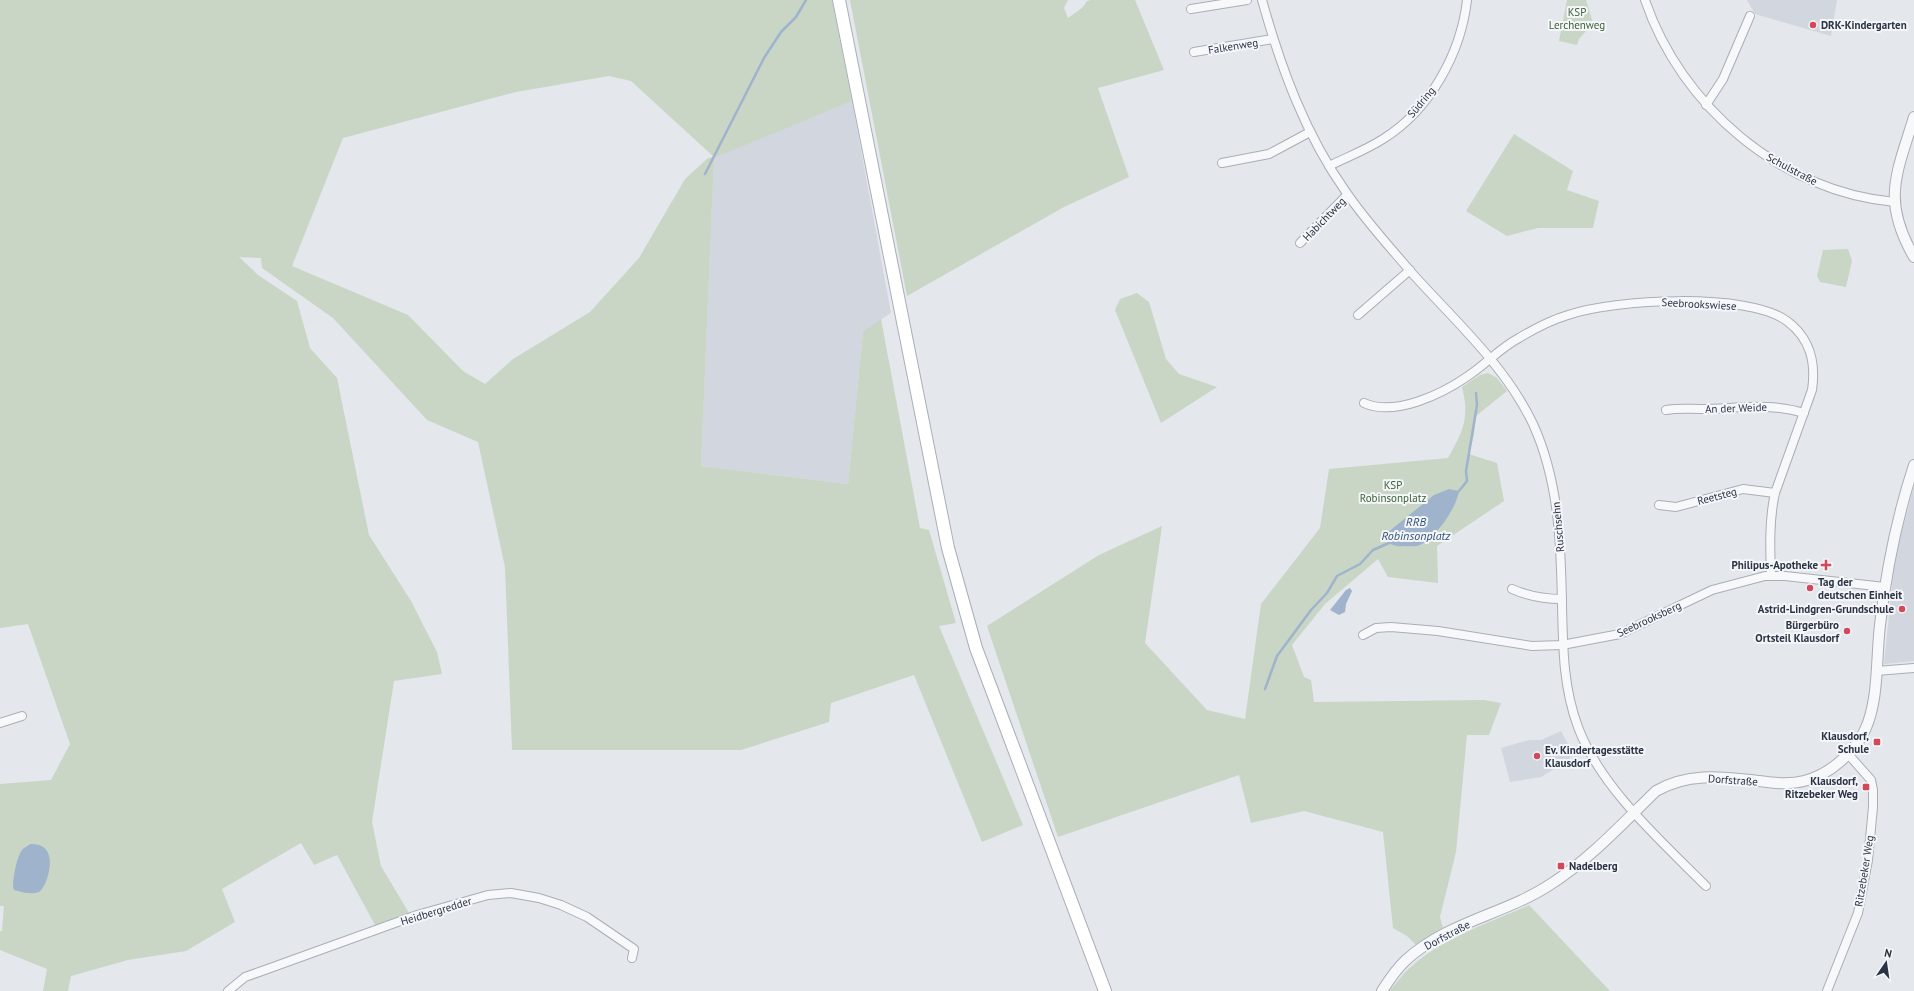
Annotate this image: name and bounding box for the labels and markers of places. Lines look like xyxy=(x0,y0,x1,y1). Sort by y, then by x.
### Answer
place label: DRK-Kindergarten xyxy=(1821,18,1907,32)
marker: DRK-Kindergarten xyxy=(1808,20,1818,30)
place label: Philipus-Apotheke xyxy=(1732,558,1818,572)
marker: Philipus-Apotheke xyxy=(1821,560,1831,570)
place label: Tag der deutschen Einheit xyxy=(1818,575,1902,602)
marker: Tag der deutschen Einheit xyxy=(1805,583,1815,593)
place label: Astrid-Lindgren-Grundschule xyxy=(1758,602,1894,616)
marker: Astrid-Lindgren-Grundschule xyxy=(1897,604,1907,614)
place label: Bürgerbüro Ortsteil Klausdorf xyxy=(1755,618,1840,645)
marker: Bürgerbüro Ortsteil Klausdorf xyxy=(1842,626,1852,636)
place label: Klausdorf, Schule xyxy=(1821,729,1869,756)
marker: Klausdorf, Schule xyxy=(1872,737,1882,747)
place label: Ev. Kindertagesstätte Klausdorf xyxy=(1545,743,1644,770)
marker: Ev. Kindertagesstätte Klausdorf xyxy=(1532,751,1542,761)
place label: Klausdorf, Ritzebeker Weg xyxy=(1785,774,1858,801)
marker: Klausdorf, Ritzebeker Weg xyxy=(1861,782,1871,792)
place label: Nadelberg xyxy=(1569,859,1618,873)
marker: Nadelberg xyxy=(1556,861,1566,871)

